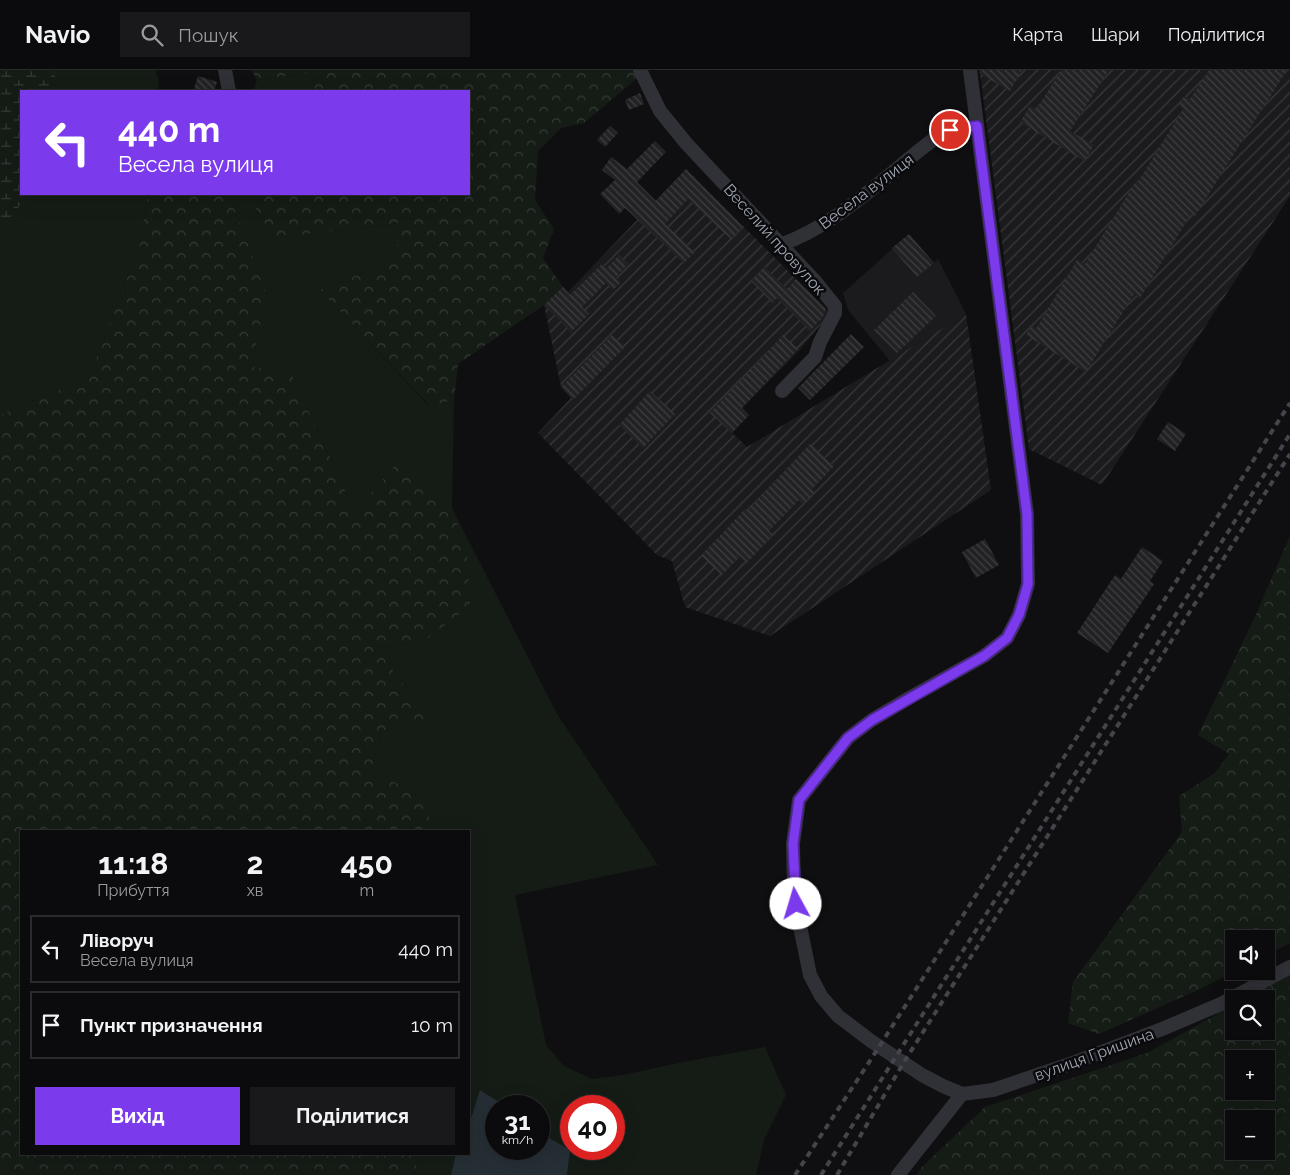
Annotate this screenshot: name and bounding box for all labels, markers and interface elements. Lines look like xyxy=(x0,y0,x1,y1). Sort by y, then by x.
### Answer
search box xyxy=(120,12,470,57)
text: Navio xyxy=(25,20,90,49)
icon: search xyxy=(138,21,166,49)
text: Пошук xyxy=(178,24,239,46)
text: Карта xyxy=(1012,24,1063,45)
text: Шари xyxy=(1091,24,1140,45)
text: Поділитися xyxy=(1168,24,1265,45)
text: 440 m xyxy=(118,109,220,150)
pin xyxy=(929,109,971,151)
icon: left xyxy=(35,110,100,175)
icon: arrive xyxy=(936,116,964,144)
street label: Весела вулиця xyxy=(815,150,917,233)
text: Весела вулиця xyxy=(118,151,274,177)
street label: Веселий провулок xyxy=(720,180,830,299)
text: 11:18 xyxy=(98,846,168,881)
text: 2 xyxy=(247,846,264,881)
text: 450 xyxy=(341,846,393,881)
position arrow xyxy=(769,877,821,929)
text: Прибуття xyxy=(97,881,169,900)
text: хв xyxy=(247,881,263,900)
text: m xyxy=(359,881,374,900)
text: Ліворуч xyxy=(80,929,154,951)
map controls xyxy=(1225,930,1275,1160)
button: sound xyxy=(1225,930,1275,980)
icon: left xyxy=(37,935,65,963)
text: 440 m xyxy=(398,938,453,960)
text: Весела вулиця xyxy=(80,951,193,970)
button: search xyxy=(1225,990,1275,1040)
icon: arrive xyxy=(37,1011,65,1039)
text: Пункт призначення xyxy=(80,1014,263,1036)
text: 10 m xyxy=(411,1014,453,1036)
street label: вулиця Гришина xyxy=(1032,1024,1156,1085)
button: + xyxy=(1225,1050,1275,1100)
button: Вихід xyxy=(35,1087,240,1145)
button: Поділитися xyxy=(250,1087,455,1145)
speed limit sign: 40 xyxy=(560,1095,625,1160)
text: 31 xyxy=(504,1106,531,1136)
button: − xyxy=(1225,1110,1275,1160)
text: km/h xyxy=(502,1133,533,1147)

